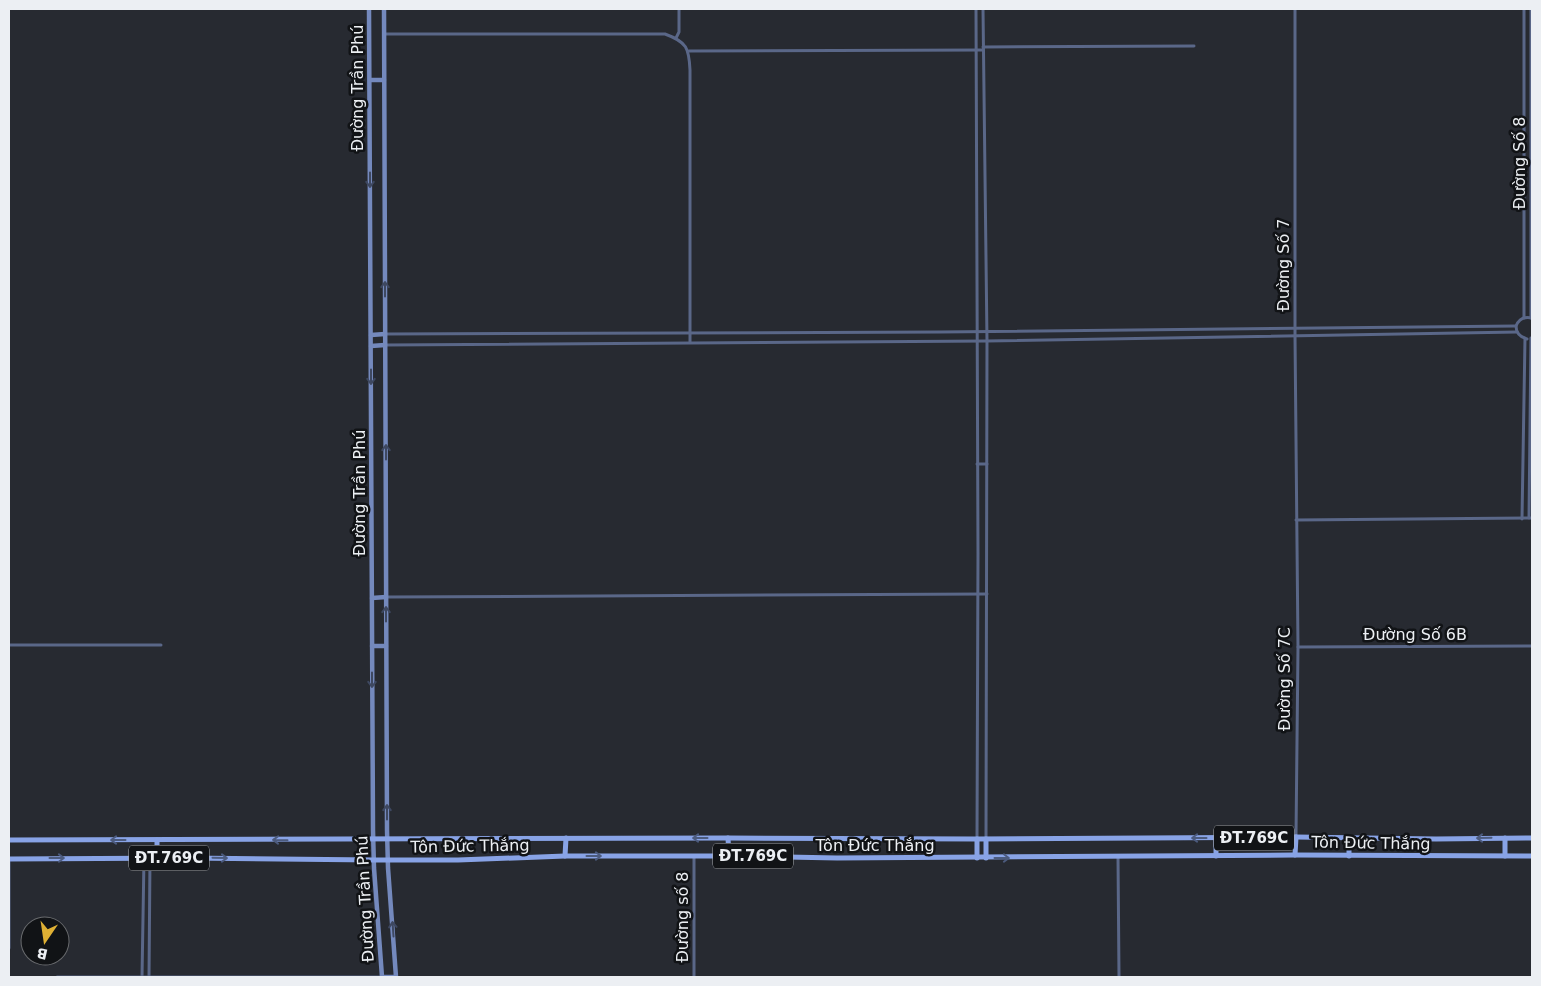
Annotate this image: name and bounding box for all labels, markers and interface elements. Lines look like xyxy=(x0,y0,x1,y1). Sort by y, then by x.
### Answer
street label: Đường Trần Phú xyxy=(348,25,367,151)
street label: Đường Số 8 xyxy=(1510,117,1529,209)
one-way arrow xyxy=(365,172,375,188)
street label: Đường Số 7 xyxy=(1274,219,1293,311)
one-way arrow xyxy=(380,281,390,298)
one-way arrow xyxy=(366,369,376,385)
street label: Đường Trần Phú xyxy=(350,430,369,556)
one-way arrow xyxy=(381,444,391,460)
one-way arrow xyxy=(381,606,391,622)
street label: Đường Số 6B xyxy=(1363,625,1467,644)
street label: Đường Số 7C xyxy=(1275,627,1294,731)
one-way arrow xyxy=(367,672,377,688)
one-way arrow xyxy=(382,804,392,820)
road number: ĐT.769C xyxy=(1214,826,1294,850)
street label: Tôn Đức Thắng xyxy=(1310,832,1431,854)
one-way arrow xyxy=(693,833,709,843)
one-way arrow xyxy=(1191,833,1207,843)
one-way arrow xyxy=(1476,833,1492,843)
one-way arrow xyxy=(110,835,126,845)
one-way arrow xyxy=(272,835,288,844)
street label: Đường Trần Phú xyxy=(352,835,378,963)
street label: Tôn Đức Thắng xyxy=(409,835,530,857)
street label: Tôn Đức Thắng xyxy=(814,836,935,855)
road number: ĐT.769C xyxy=(713,844,793,868)
road number: ĐT.769C xyxy=(129,846,209,870)
one-way arrow xyxy=(586,851,602,861)
one-way arrow xyxy=(49,853,65,863)
one-way arrow xyxy=(994,853,1010,863)
one-way arrow xyxy=(212,854,228,863)
street label: Đường số 8 xyxy=(673,871,692,963)
north arrow xyxy=(20,916,70,966)
one-way arrow xyxy=(388,921,397,937)
text: B xyxy=(35,945,49,963)

